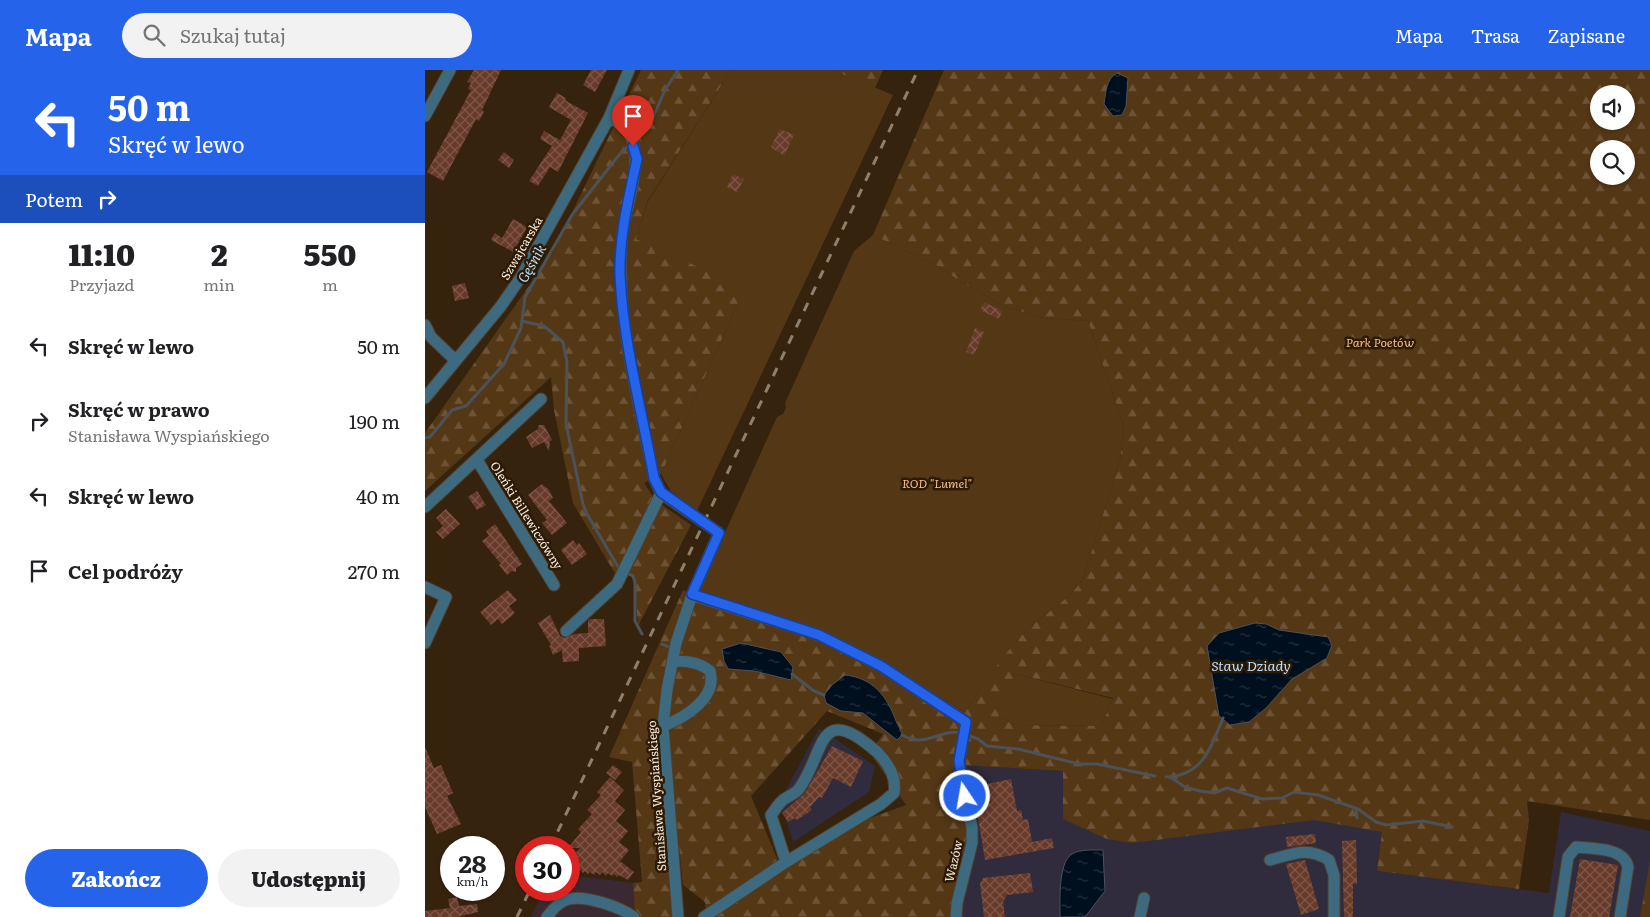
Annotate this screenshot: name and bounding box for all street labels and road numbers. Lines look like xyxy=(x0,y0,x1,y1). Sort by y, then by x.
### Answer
street label: Szwajcarska xyxy=(496,213,547,283)
street label: Oleńki Billewiczówny xyxy=(486,458,568,572)
street label: Stanisława Wyspiańskiego xyxy=(642,720,670,872)
street label: Wazów xyxy=(939,838,967,884)

